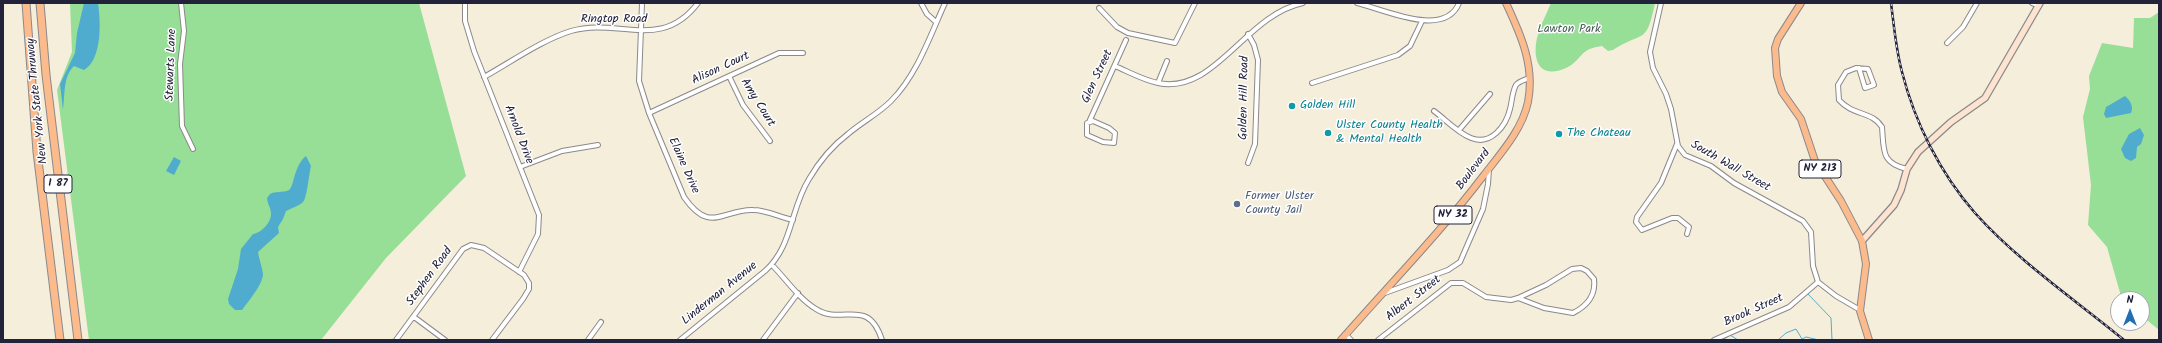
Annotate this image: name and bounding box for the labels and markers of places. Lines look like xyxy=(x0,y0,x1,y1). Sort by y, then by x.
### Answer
place label: Golden Hill xyxy=(1300,99,1355,113)
marker: Golden Hill xyxy=(1287,101,1297,111)
place label: Ulster County Health & Mental Health xyxy=(1336,119,1443,147)
place label: The Chateau xyxy=(1567,127,1631,141)
marker: Ulster County Health & Mental Health xyxy=(1323,128,1333,138)
marker: The Chateau xyxy=(1554,129,1564,139)
place label: Former Ulster County Jail xyxy=(1245,190,1314,218)
marker: Former Ulster County Jail xyxy=(1232,199,1242,209)

